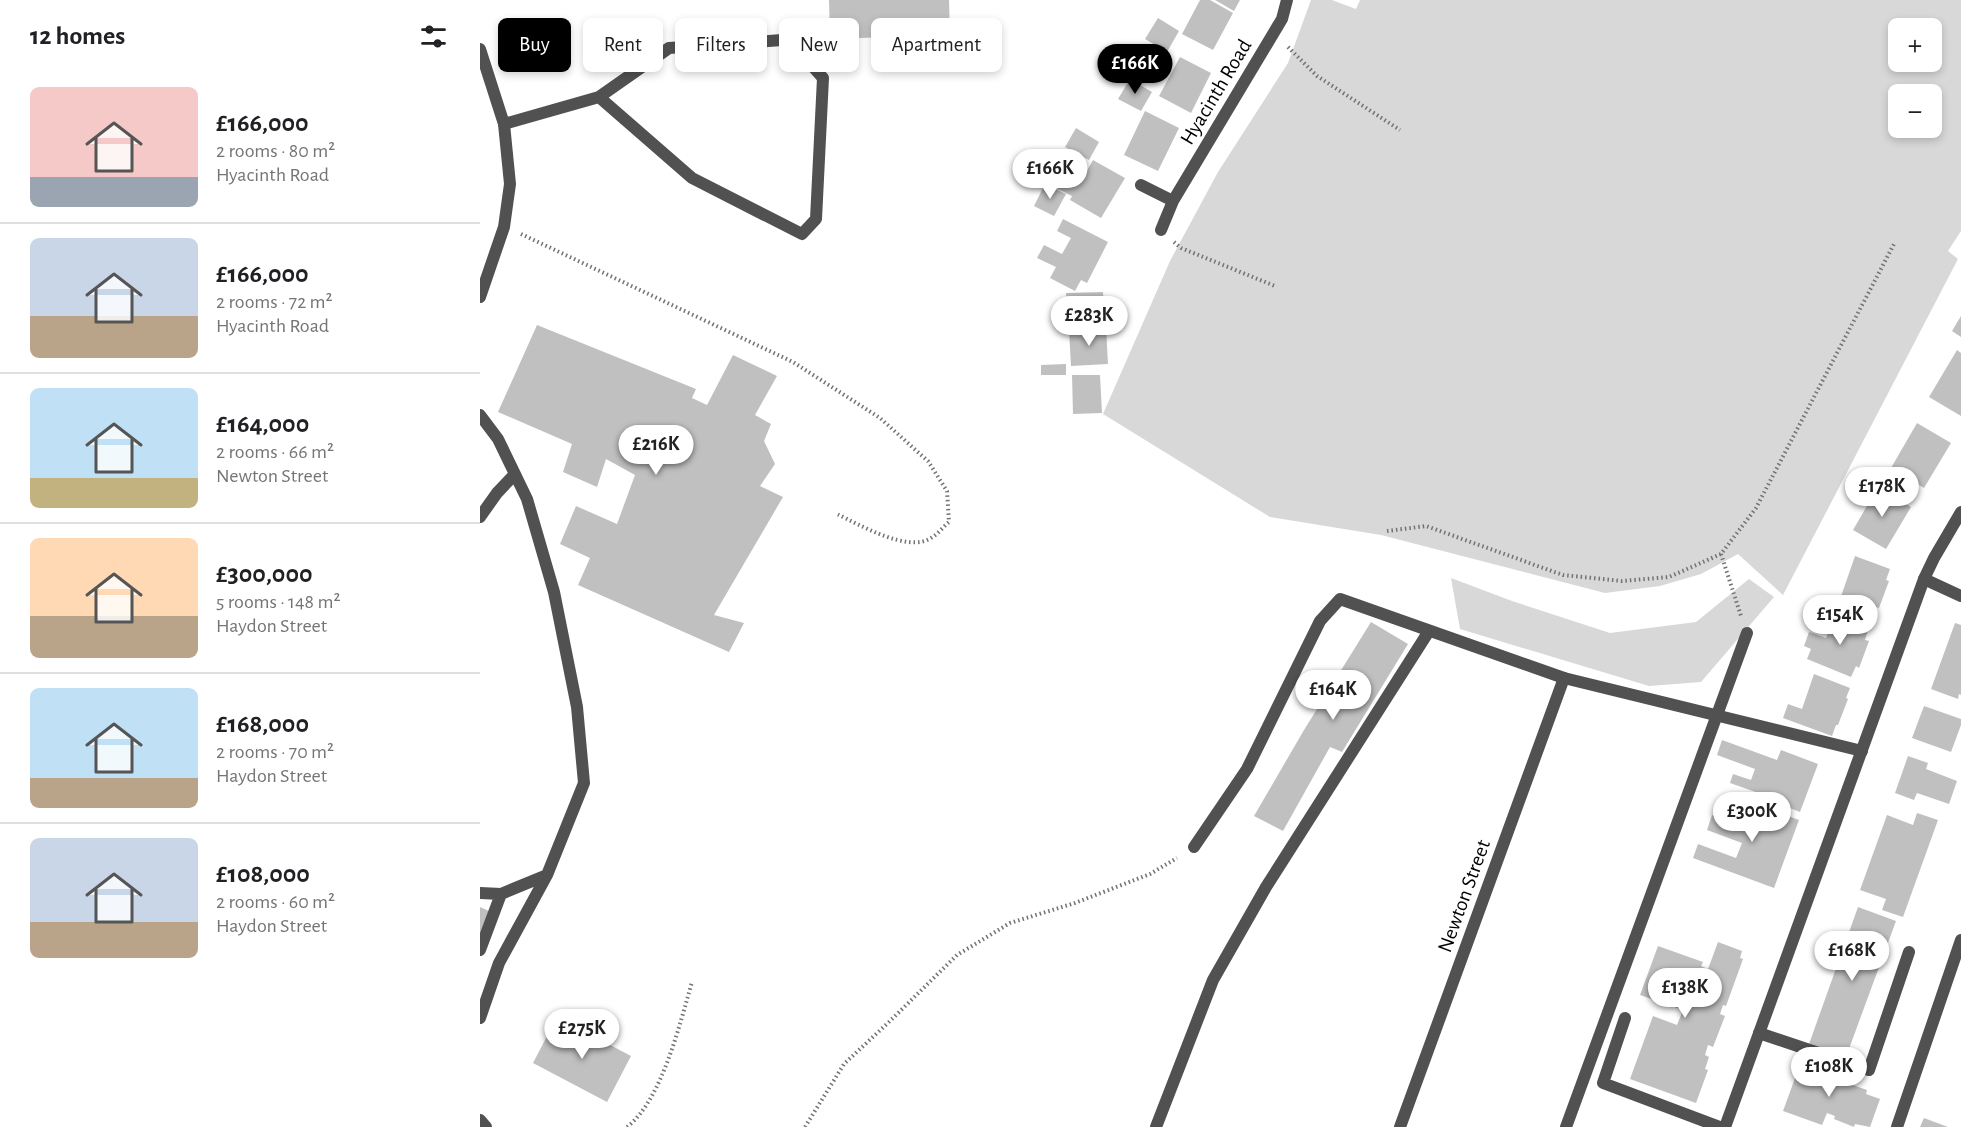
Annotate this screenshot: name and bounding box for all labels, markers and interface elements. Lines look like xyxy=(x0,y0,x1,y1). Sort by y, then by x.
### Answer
chip: Buy xyxy=(498,18,571,72)
chip: Rent xyxy=(583,18,663,72)
chip: Filters xyxy=(675,18,767,72)
chip: New xyxy=(779,18,859,72)
chip: Apartment xyxy=(871,18,1002,72)
map controls xyxy=(1888,18,1942,138)
button: + xyxy=(1888,18,1942,72)
icon: filters xyxy=(417,20,450,53)
text: 12 homes xyxy=(30,23,125,49)
street label: Hyacinth Road xyxy=(1176,36,1256,148)
pin: £166K xyxy=(1093,44,1177,95)
text: £166K xyxy=(1111,53,1159,73)
button: − xyxy=(1888,84,1942,138)
text: £166,000 xyxy=(216,110,309,136)
icon: home xyxy=(78,111,150,183)
text: 2 rooms · 80 m² xyxy=(216,141,335,161)
pin: £166K xyxy=(1008,149,1092,200)
text: £166K xyxy=(1026,158,1074,178)
text: Hyacinth Road xyxy=(216,165,329,185)
text: £166,000 xyxy=(216,261,309,287)
icon: home xyxy=(78,262,150,334)
text: 2 rooms · 72 m² xyxy=(216,292,333,312)
pin: £283K xyxy=(1047,296,1131,347)
text: £283K xyxy=(1065,305,1113,325)
text: Hyacinth Road xyxy=(216,316,329,336)
text: £164,000 xyxy=(216,411,309,437)
icon: home xyxy=(78,412,150,484)
pin: £216K xyxy=(614,425,698,476)
text: £216K xyxy=(633,434,679,454)
text: 2 rooms · 66 m² xyxy=(216,442,334,462)
text: Newton Street xyxy=(216,466,328,486)
pin: £178K xyxy=(1840,467,1924,518)
text: £178K xyxy=(1859,476,1905,496)
text: £300,000 xyxy=(216,561,313,587)
icon: home xyxy=(78,562,150,634)
text: 5 rooms · 148 m² xyxy=(216,592,340,612)
pin: £154K xyxy=(1798,595,1882,646)
text: £154K xyxy=(1817,604,1863,624)
text: Haydon Street xyxy=(216,616,327,636)
pin: £164K xyxy=(1291,670,1375,721)
text: £164K xyxy=(1309,679,1357,699)
text: £168,000 xyxy=(216,711,309,737)
icon: home xyxy=(78,712,150,784)
text: 2 rooms · 70 m² xyxy=(216,742,334,762)
text: Haydon Street xyxy=(216,766,327,786)
pin: £300K xyxy=(1710,792,1794,843)
text: £300K xyxy=(1727,801,1777,821)
street label: Newton Street xyxy=(1434,837,1494,955)
text: £108,000 xyxy=(216,861,310,887)
icon: home xyxy=(78,862,150,934)
text: 2 rooms · 60 m² xyxy=(216,892,335,912)
text: Haydon Street xyxy=(216,916,327,936)
pin: £168K xyxy=(1810,931,1894,982)
text: £168K xyxy=(1828,940,1876,960)
pin: £138K xyxy=(1643,968,1727,1019)
text: £138K xyxy=(1662,977,1708,997)
pin: £275K xyxy=(540,1009,624,1060)
text: £275K xyxy=(558,1018,606,1038)
pin: £108K xyxy=(1787,1047,1871,1098)
text: £108K xyxy=(1805,1056,1853,1076)

